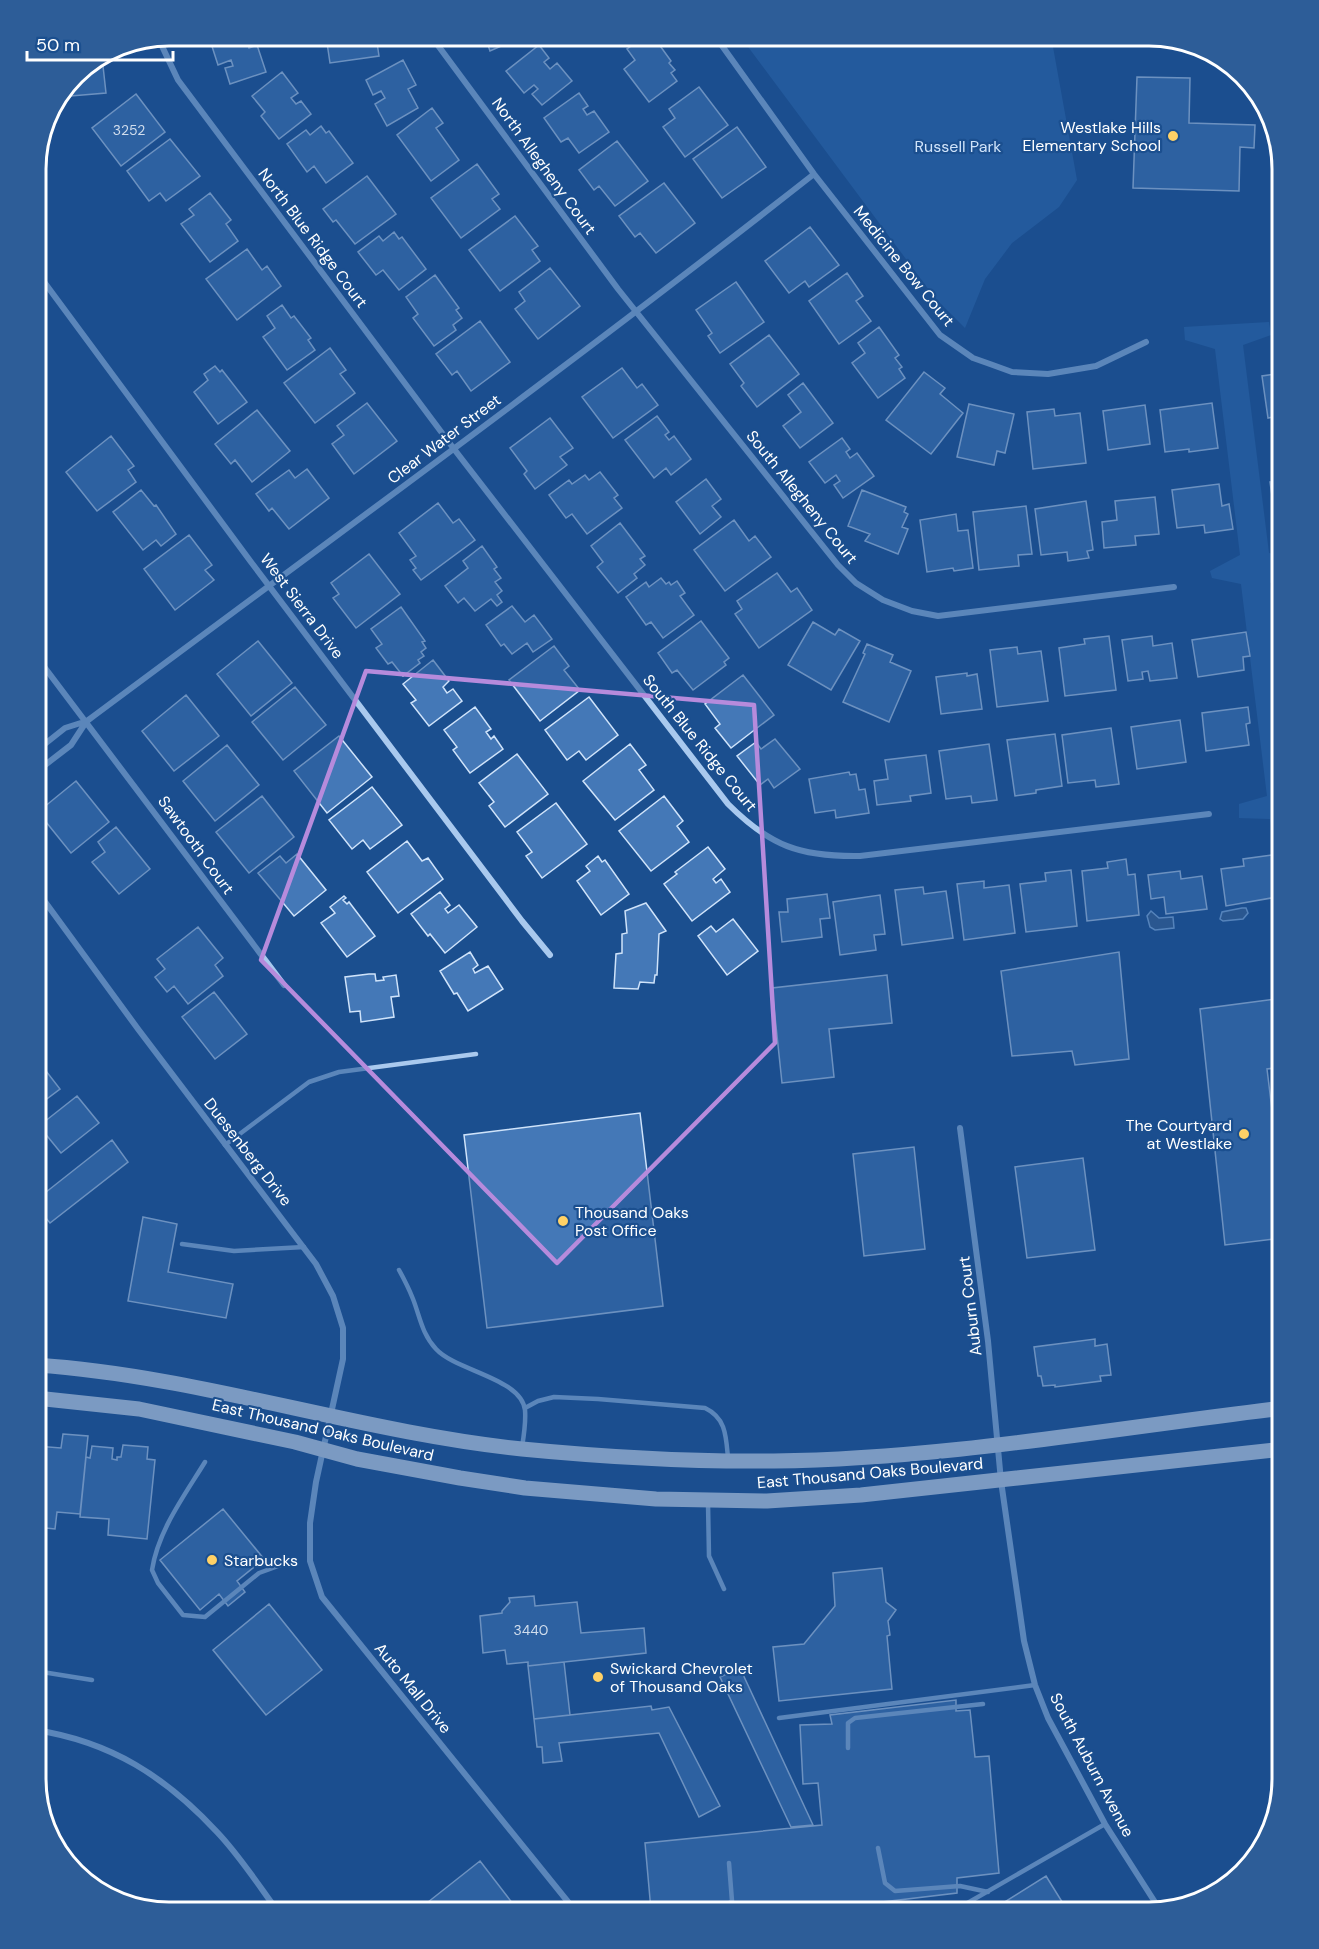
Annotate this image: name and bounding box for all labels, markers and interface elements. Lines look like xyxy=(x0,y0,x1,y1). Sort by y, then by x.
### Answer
scale bar xyxy=(27,24,172,62)
text: 50 m xyxy=(36,33,80,57)
street label: North Allegheny Court xyxy=(487,93,601,239)
place label: Westlake Hills Elementary School xyxy=(1023,117,1161,156)
house number: 3252 xyxy=(113,121,145,139)
marker: Westlake Hills Elementary School xyxy=(1166,129,1180,143)
park label: Russell Park xyxy=(915,136,1001,157)
street label: North Blue Ridge Court xyxy=(254,164,372,312)
street label: Medicine Bow Court xyxy=(849,201,959,331)
street label: Clear Water Street xyxy=(383,389,505,489)
street label: South Allegheny Court xyxy=(742,426,862,568)
street label: West Sierra Drive xyxy=(255,549,349,663)
street label: South Blue Ridge Court xyxy=(638,670,762,816)
street label: Sawtooth Court xyxy=(153,792,239,898)
street label: Duesenberg Drive xyxy=(199,1094,297,1210)
place label: The Courtyard at Westlake xyxy=(1125,1115,1232,1154)
marker: The Courtyard at Westlake xyxy=(1237,1127,1251,1141)
place label: Thousand Oaks Post Office xyxy=(575,1202,689,1241)
marker: Thousand Oaks Post Office xyxy=(556,1214,570,1228)
street label: Auburn Court xyxy=(953,1255,987,1357)
street label: East Thousand Oaks Boulevard xyxy=(210,1394,436,1466)
street label: East Thousand Oaks Boulevard xyxy=(756,1453,984,1493)
place label: Starbucks xyxy=(224,1550,298,1571)
marker: Starbucks xyxy=(205,1553,219,1567)
house number: 3440 xyxy=(514,1621,548,1639)
street label: Auto Mall Drive xyxy=(370,1638,456,1738)
place label: Swickard Chevrolet of Thousand Oaks xyxy=(610,1658,753,1697)
marker: Swickard Chevrolet of Thousand Oaks xyxy=(591,1670,605,1684)
street label: South Auburn Avenue xyxy=(1045,1689,1139,1841)

